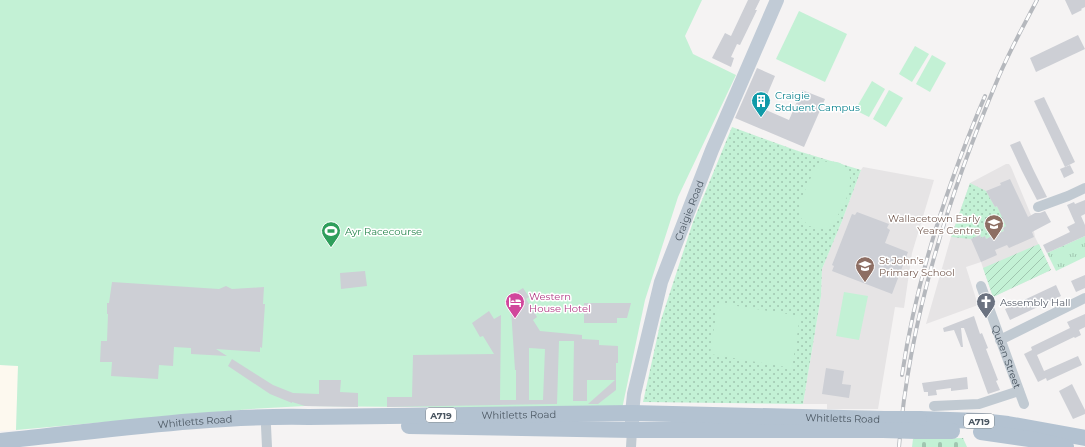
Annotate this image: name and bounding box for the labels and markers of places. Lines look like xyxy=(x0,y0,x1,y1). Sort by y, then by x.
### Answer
place label: Craigie Stduent Campus xyxy=(775,89,860,114)
building icon: Craigie Stduent Campus xyxy=(750,90,772,118)
place label: Wallacetown Early Years Centre xyxy=(888,212,981,237)
school or university icon: Wallacetown Early Years Centre xyxy=(983,213,1005,241)
sports icon: Ayr Racecourse xyxy=(320,220,342,248)
place label: Ayr Racecourse xyxy=(345,225,422,238)
place label: St John's Primary School xyxy=(879,254,955,279)
school or university icon: St John's Primary School xyxy=(854,255,876,283)
place label: Western House Hotel xyxy=(529,290,591,315)
hotel icon: Western House Hotel xyxy=(504,291,526,319)
church icon: Assembly Hall xyxy=(975,291,997,319)
place label: Assembly Hall xyxy=(1000,296,1070,309)

